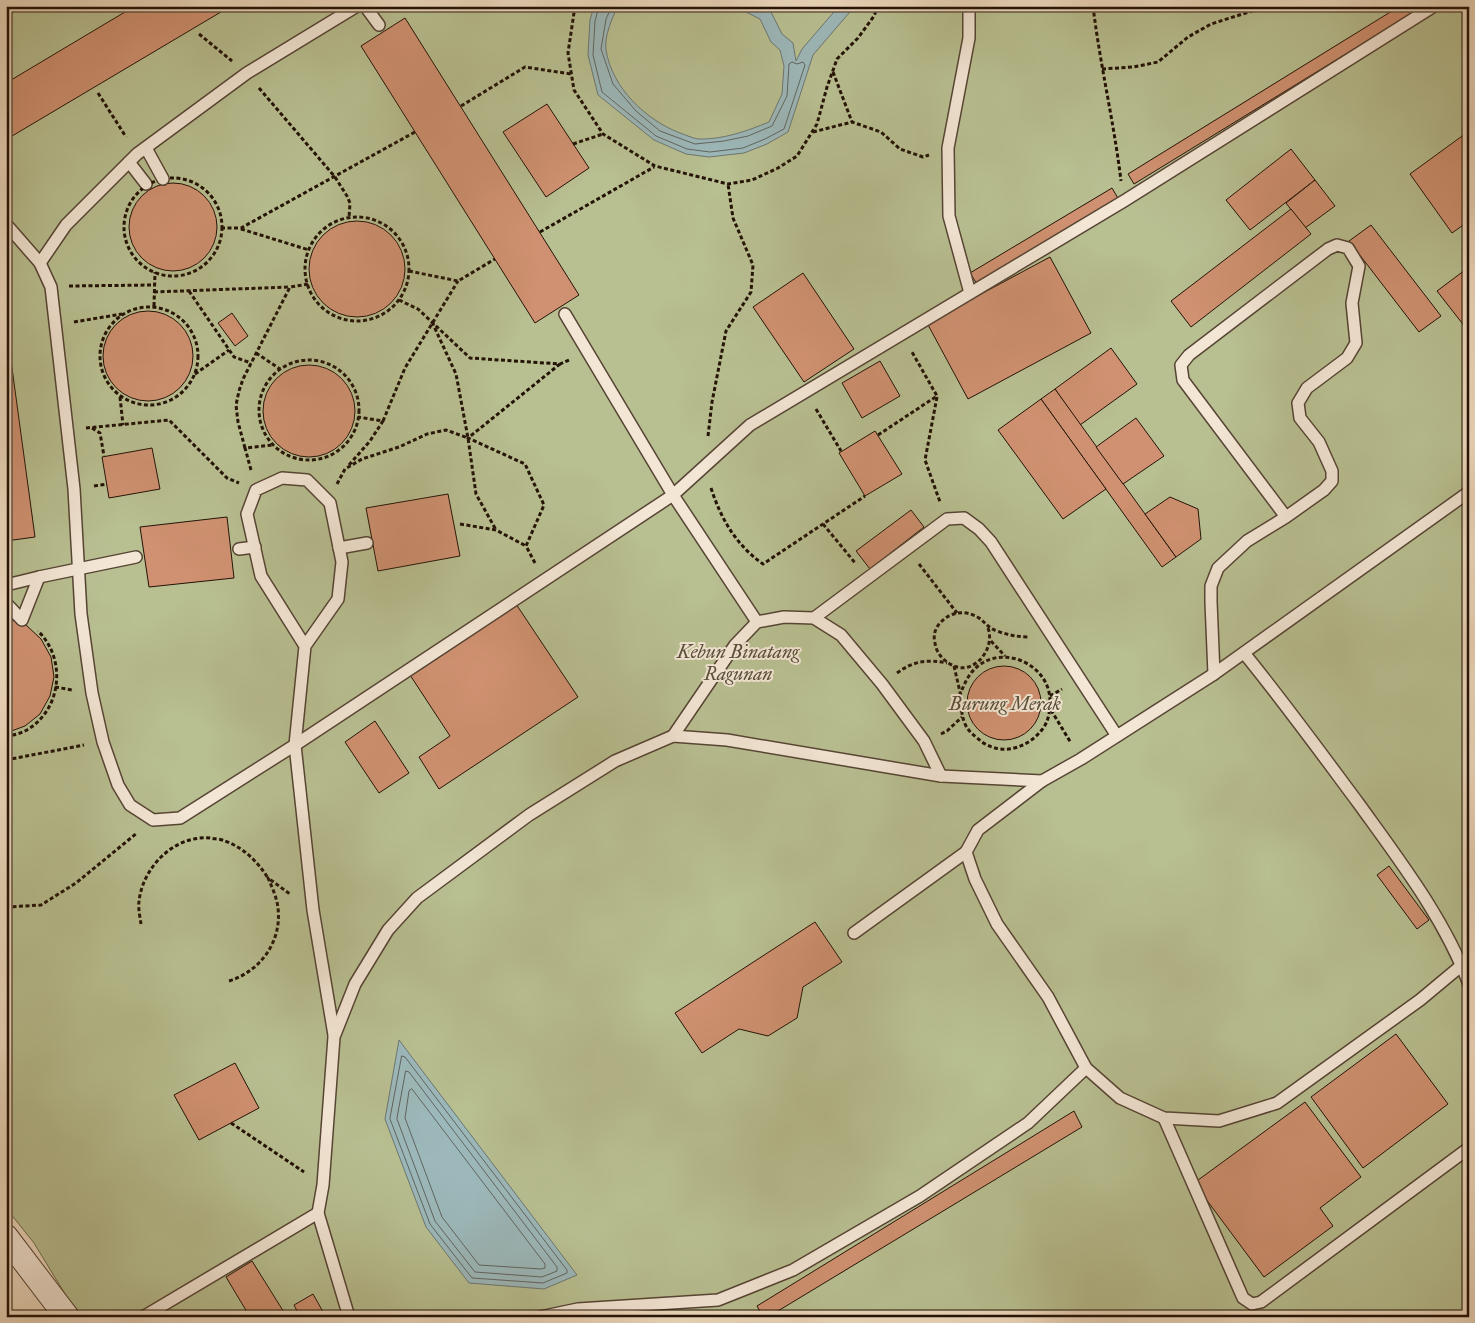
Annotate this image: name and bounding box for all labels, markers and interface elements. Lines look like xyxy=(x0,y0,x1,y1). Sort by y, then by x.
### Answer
park label: Kebun Binatang Ragunan xyxy=(676,640,801,685)
park label: Burung Merak xyxy=(948,692,1062,715)

